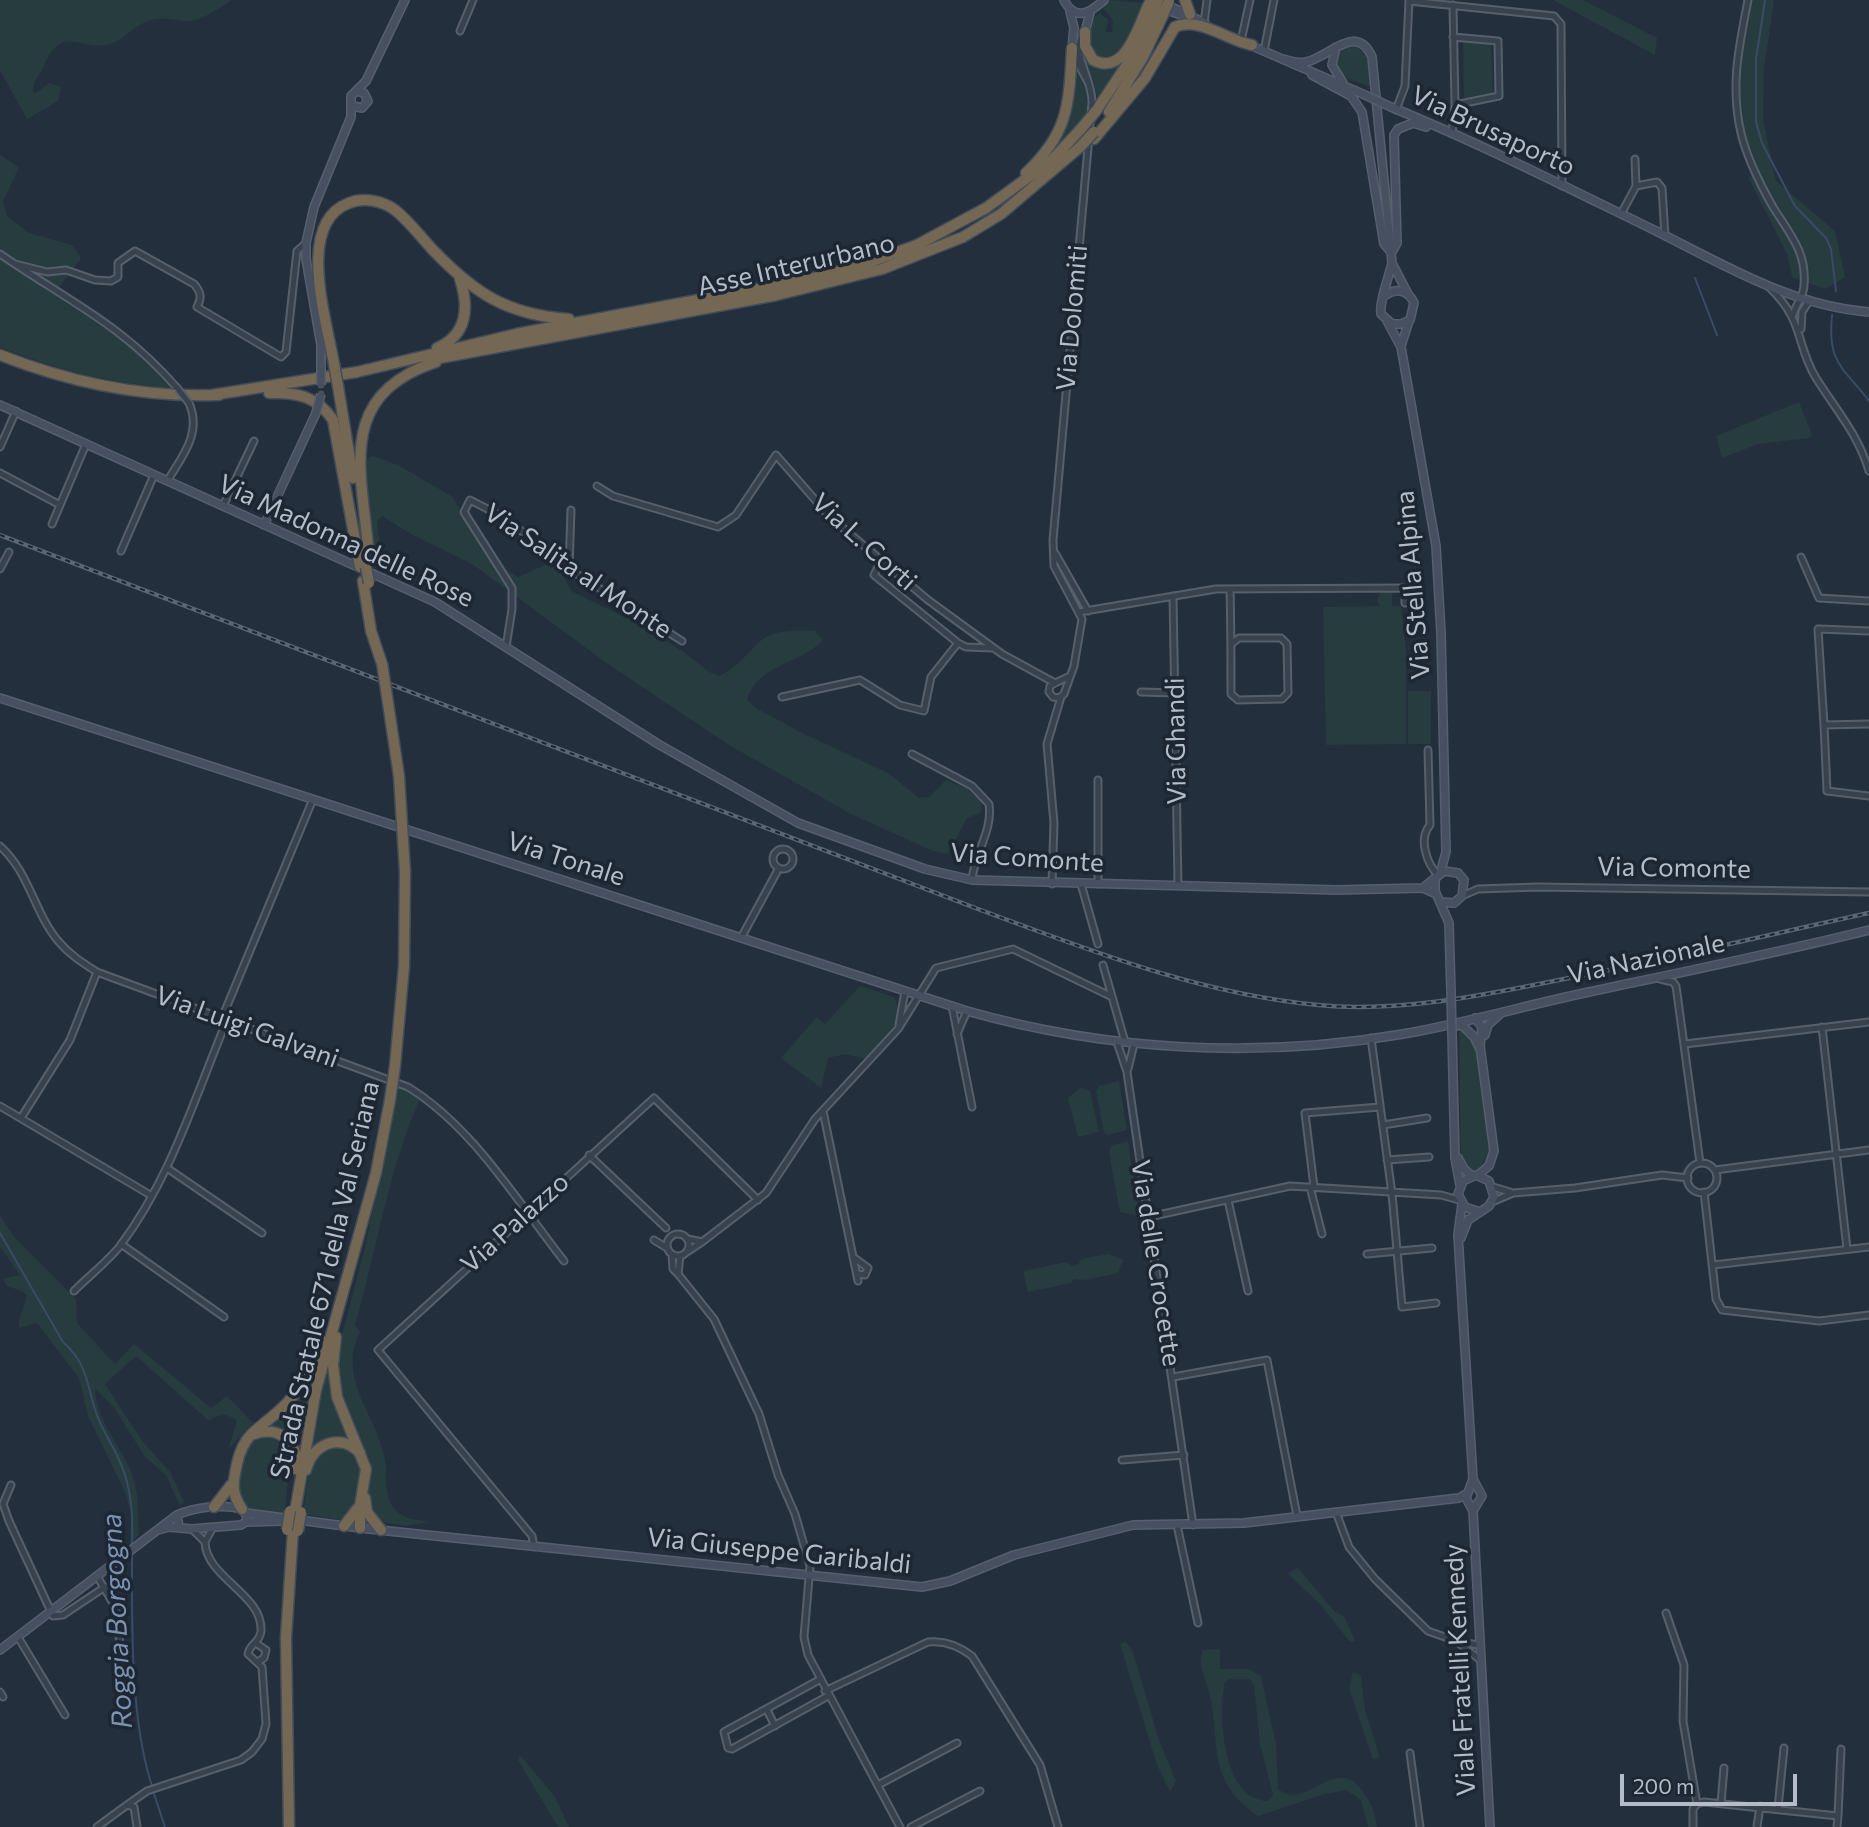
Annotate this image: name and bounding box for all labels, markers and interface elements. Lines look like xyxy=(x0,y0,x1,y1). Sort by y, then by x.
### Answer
street label: Via Brusaporto xyxy=(1406,79,1580,183)
street label: Asse Interurbano xyxy=(694,227,898,303)
street label: Via Dolomiti xyxy=(1050,244,1094,392)
street label: Via Madonna delle Rose xyxy=(213,468,479,614)
street label: Via L. Corti xyxy=(805,487,923,597)
street label: Via Stella Alpina xyxy=(1389,489,1437,681)
street label: Via Salita al Monte xyxy=(478,497,678,645)
street label: Via Ghandi xyxy=(1159,677,1193,805)
street label: Via Tonale xyxy=(503,825,629,893)
street label: Via Comonte xyxy=(949,837,1105,879)
street label: Via Comonte xyxy=(1597,851,1751,885)
street label: Via Nazionale xyxy=(1564,927,1728,991)
street label: Via Luigi Galvani xyxy=(151,979,343,1075)
street label: Strada Statale 671 della Val Seriana xyxy=(264,1078,386,1482)
street label: Via delle Crocette xyxy=(1124,1158,1188,1368)
street label: Via Palazzo xyxy=(455,1166,575,1280)
water label: Roggia Borgogna xyxy=(95,1513,139,1729)
street label: Via Giuseppe Garibaldi xyxy=(645,1522,913,1580)
street label: Viale Fratelli Kennedy xyxy=(1438,1543,1482,1797)
scale bar xyxy=(1624,1760,1801,1804)
text: 200 m xyxy=(1633,1773,1694,1798)

